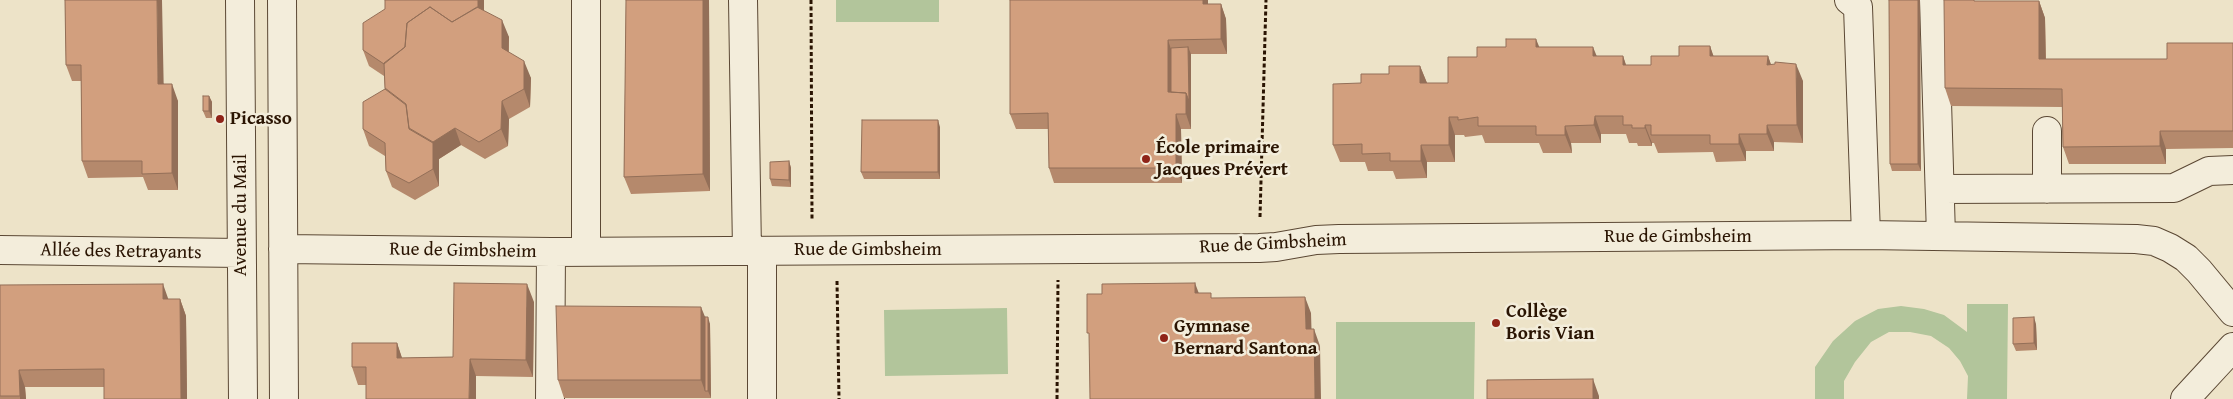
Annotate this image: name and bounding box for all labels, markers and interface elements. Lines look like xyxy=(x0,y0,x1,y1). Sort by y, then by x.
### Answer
place label: Picasso xyxy=(230,108,292,130)
marker: Picasso xyxy=(214,113,226,125)
place label: École primaire Jacques Prévert xyxy=(1156,137,1288,181)
marker: École primaire Jacques Prévert xyxy=(1140,153,1152,165)
street label: Avenue du Mail xyxy=(230,154,252,276)
street label: Rue de Gimbsheim xyxy=(1604,226,1752,248)
street label: Rue de Gimbsheim xyxy=(1199,229,1347,259)
street label: Rue de Gimbsheim xyxy=(389,238,537,264)
street label: Allée des Retrayants xyxy=(40,239,202,265)
street label: Rue de Gimbsheim xyxy=(794,239,942,261)
place label: Collège Boris Vian xyxy=(1506,301,1594,345)
place label: Gymnase Bernard Santona xyxy=(1174,316,1318,360)
marker: Collège Boris Vian xyxy=(1490,317,1502,329)
marker: Gymnase Bernard Santona xyxy=(1158,332,1170,344)

